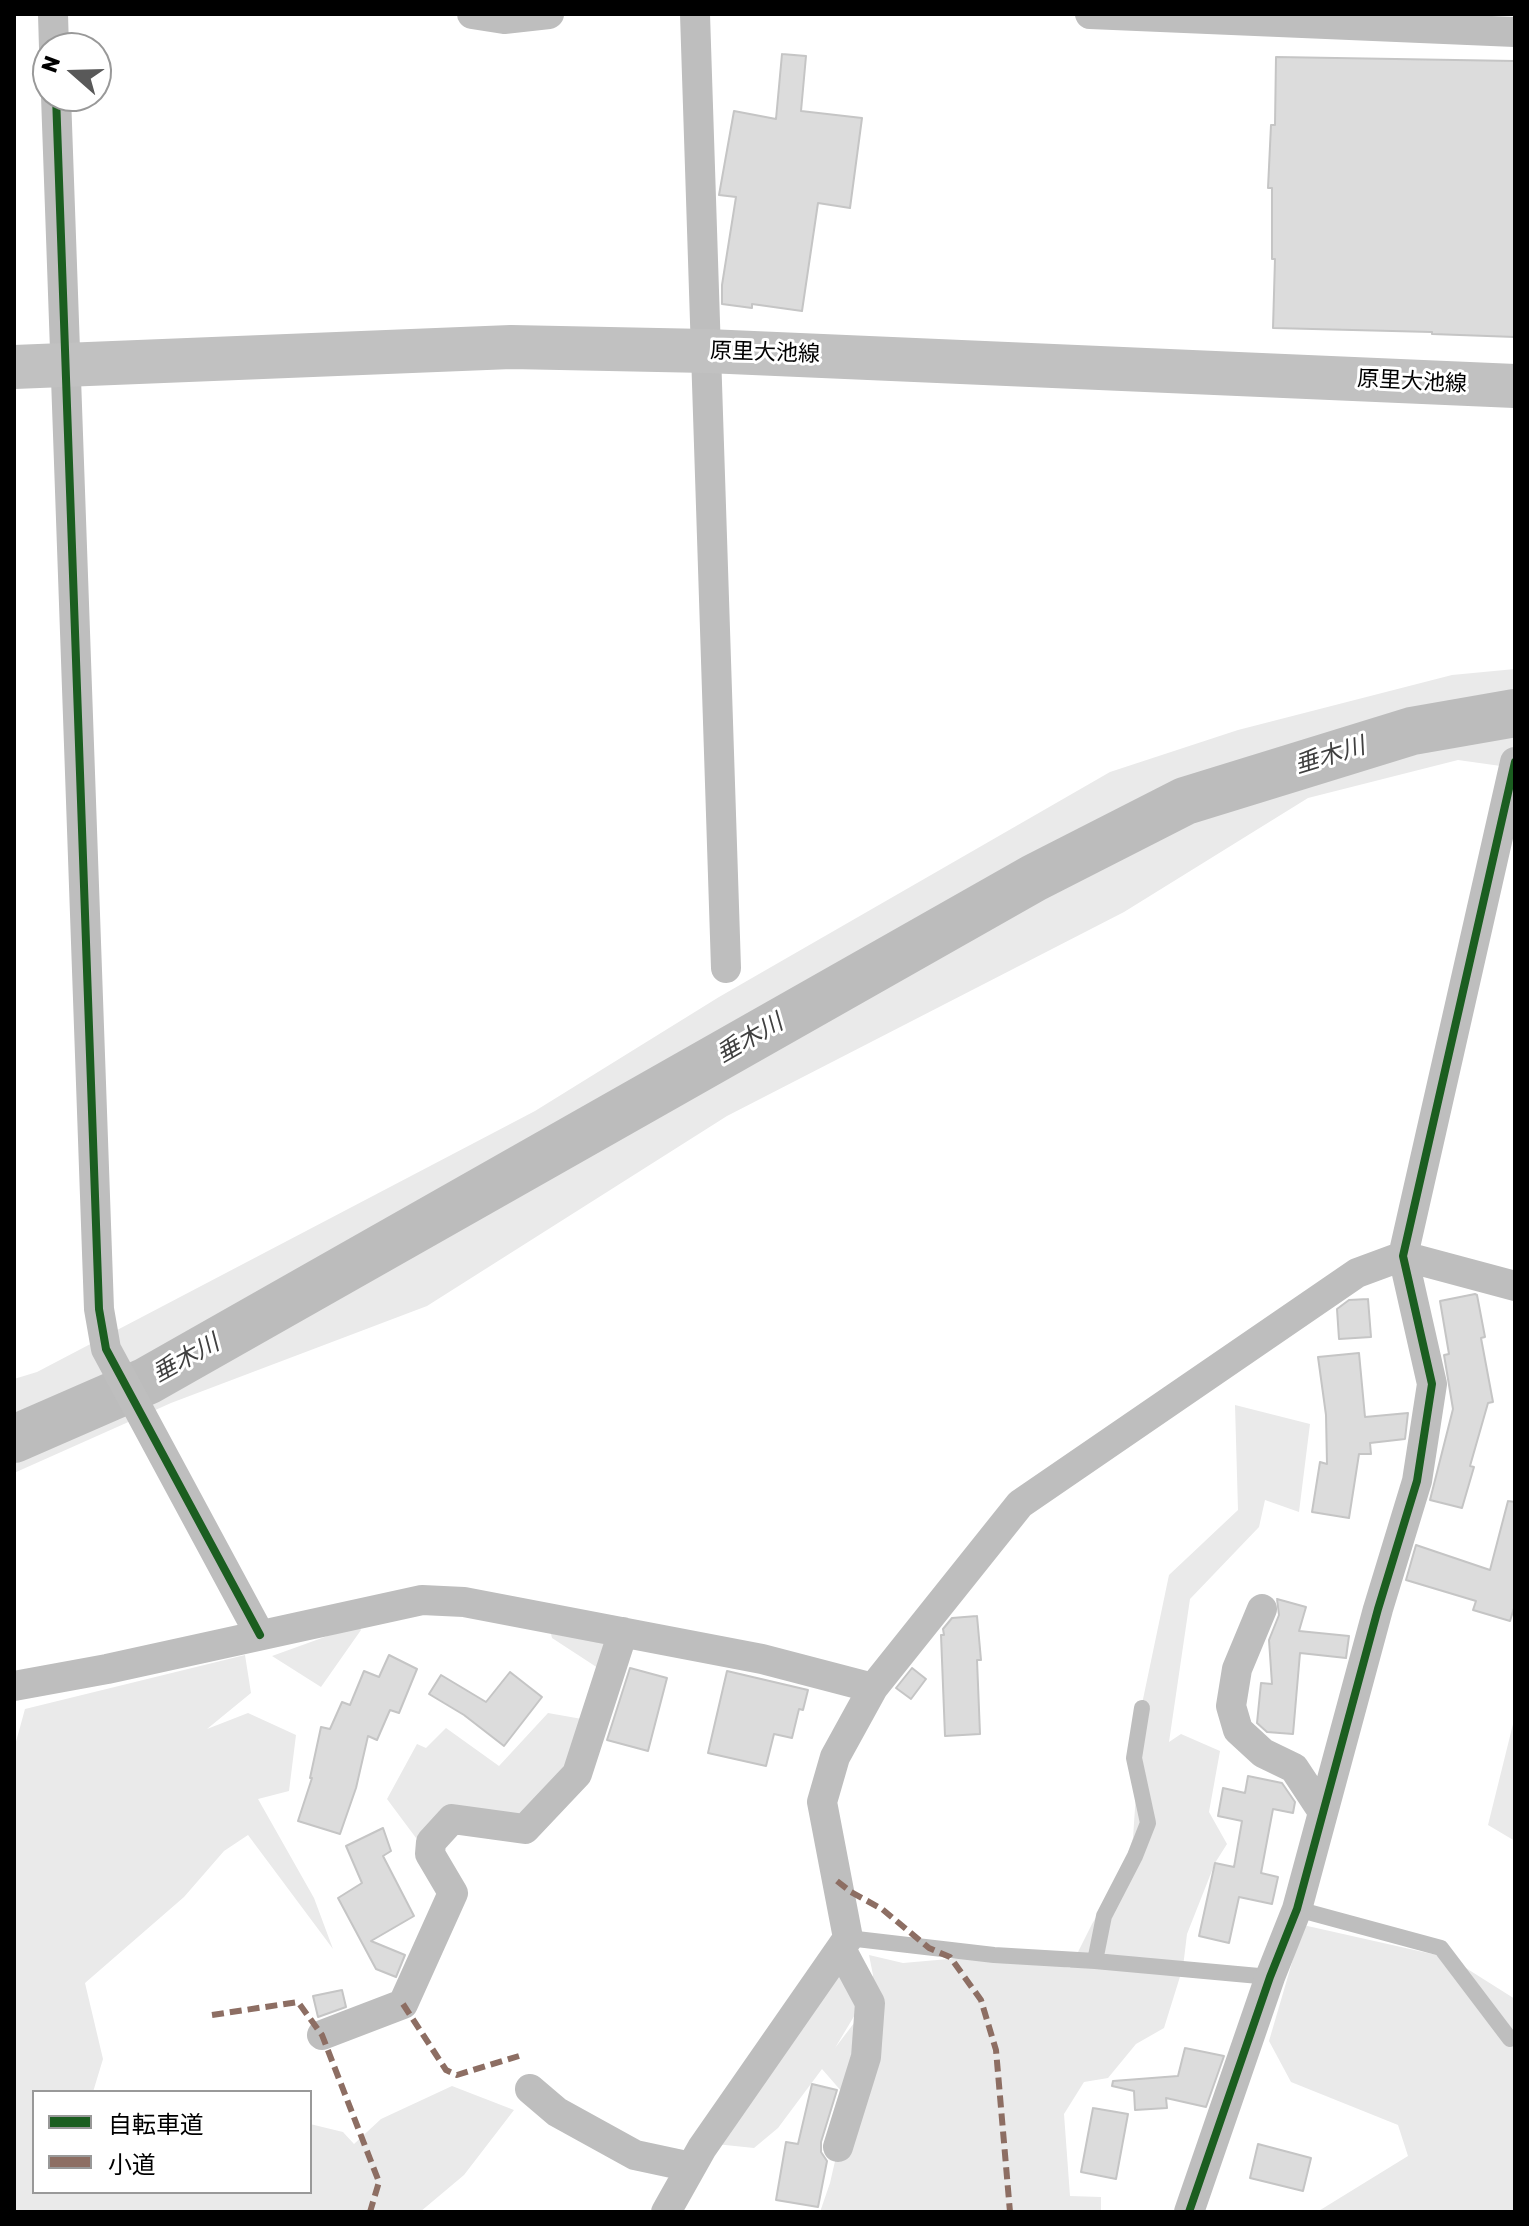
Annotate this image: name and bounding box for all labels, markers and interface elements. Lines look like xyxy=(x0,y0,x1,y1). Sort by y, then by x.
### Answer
north arrow xyxy=(32,32,112,112)
text: N xyxy=(35,52,66,76)
street label: 原里大池線 xyxy=(710,338,820,368)
street label: 原里大池線 xyxy=(1356,366,1468,398)
water label: 垂木川 xyxy=(1291,732,1369,780)
water label: 垂木川 xyxy=(712,1009,788,1069)
water label: 垂木川 xyxy=(148,1329,224,1389)
legend xyxy=(32,2090,312,2194)
text: 自転車道 xyxy=(108,2111,204,2139)
text: 小道 xyxy=(108,2151,156,2179)

